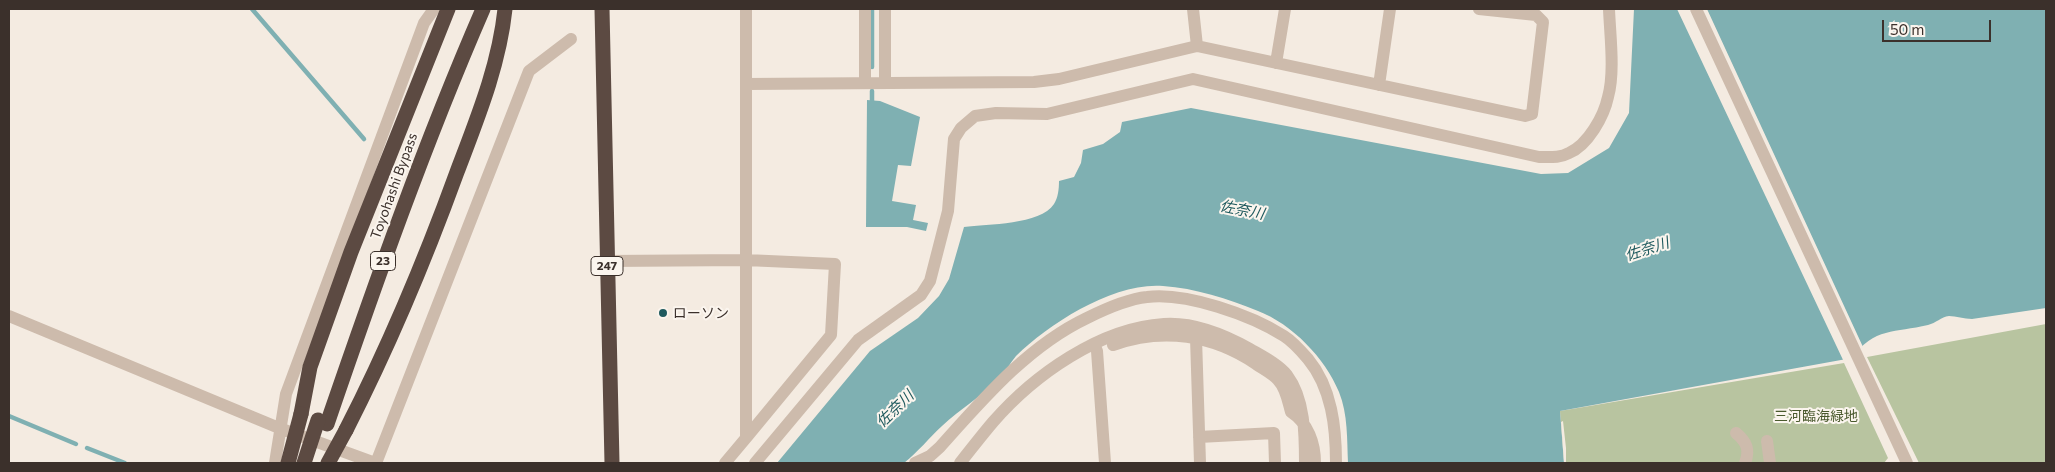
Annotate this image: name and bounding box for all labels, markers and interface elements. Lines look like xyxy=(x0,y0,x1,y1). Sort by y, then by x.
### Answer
scale bar xyxy=(1885,10,1994,42)
text: 50 m xyxy=(1890,20,1924,38)
street label: Toyohashi Bypass xyxy=(367,131,421,241)
water label: 佐奈川 xyxy=(1218,197,1266,223)
water label: 佐奈川 xyxy=(1623,233,1671,265)
road number: 23 xyxy=(370,252,396,270)
road number: 247 xyxy=(591,256,623,276)
place label: ローソン xyxy=(673,305,729,321)
marker: ローソン xyxy=(657,307,669,319)
water label: 佐奈川 xyxy=(873,387,917,431)
park label: 三河臨海緑地 xyxy=(1774,408,1858,424)

